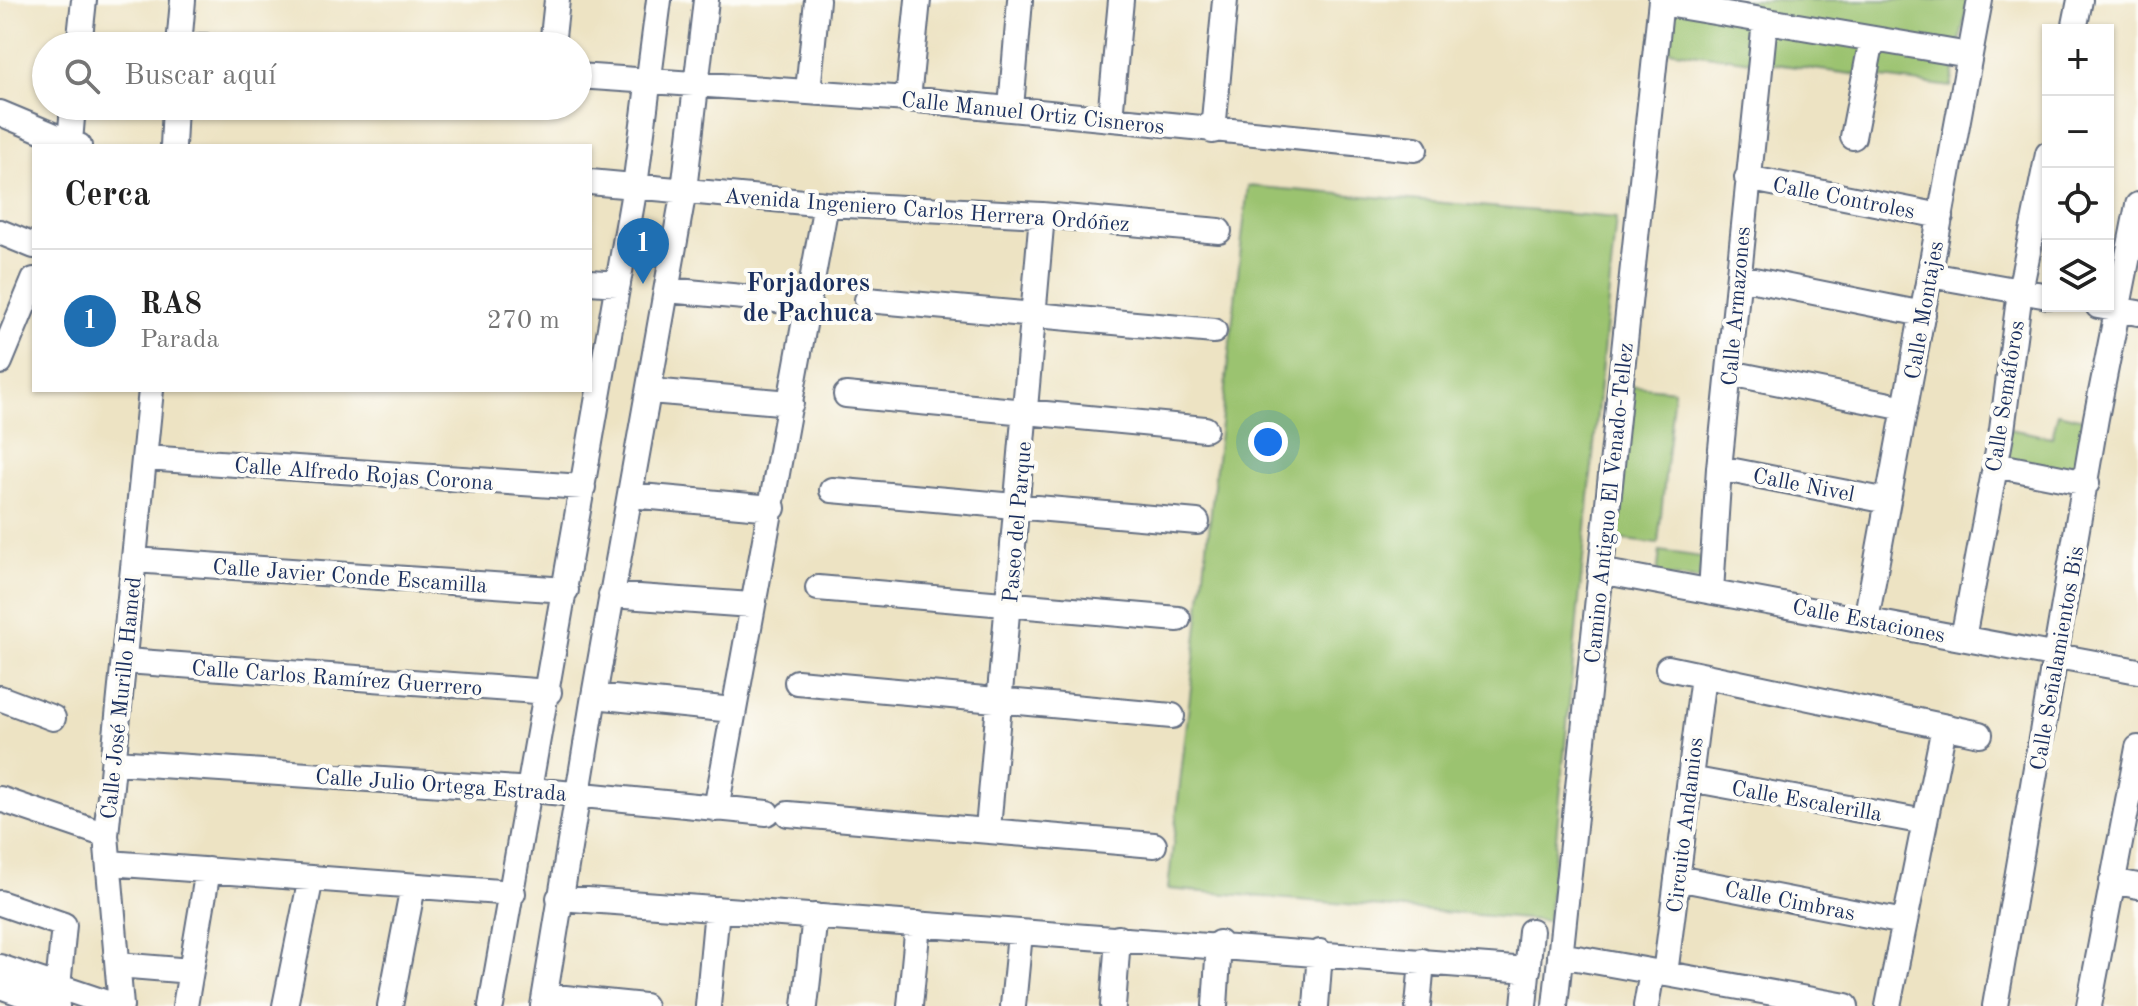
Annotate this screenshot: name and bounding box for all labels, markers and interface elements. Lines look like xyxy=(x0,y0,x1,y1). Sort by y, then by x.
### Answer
map controls xyxy=(2042,24,2114,312)
button: + xyxy=(2042,24,2114,96)
search box xyxy=(32,32,592,120)
icon: search xyxy=(60,54,104,98)
text: Buscar aquí xyxy=(124,61,276,91)
street label: Calle Manuel Ortiz Cisneros xyxy=(900,89,1165,139)
button: − xyxy=(2042,96,2114,168)
button: locate xyxy=(2042,168,2114,240)
street label: Calle Controles xyxy=(1771,174,1917,224)
text: Cerca xyxy=(64,179,150,213)
street label: Avenida Ingeniero Carlos Herrera Ordóñez xyxy=(723,186,1130,236)
pin: 1 xyxy=(617,218,669,284)
street label: Calle Armazones xyxy=(1719,225,1755,387)
street label: Calle Montajes xyxy=(1902,239,1948,381)
button: layers xyxy=(2042,240,2114,312)
district label: Forjadores de Pachuca xyxy=(743,271,873,327)
text: RA8 xyxy=(140,290,202,320)
text: 1 xyxy=(82,308,98,334)
text: 270 m xyxy=(487,308,560,334)
street label: Calle Semáforos xyxy=(1983,319,2029,474)
text: Parada xyxy=(140,327,219,353)
street label: Camino Antiguo El Venado-Tellez xyxy=(1582,342,1638,665)
your location xyxy=(1248,422,1288,462)
street label: Paseo del Parque xyxy=(1000,440,1036,604)
street label: Calle Alfredo Rojas Corona xyxy=(233,455,494,495)
street label: Calle Nivel xyxy=(1751,465,1856,507)
street label: Calle Señalamientos Bis xyxy=(2027,544,2089,772)
street label: Calle Javier Conde Escamilla xyxy=(212,556,488,598)
street label: Calle José Murillo Hamed xyxy=(98,576,146,821)
street label: Calle Estaciones xyxy=(1790,596,1947,648)
street label: Calle Carlos Ramírez Guerrero xyxy=(191,658,483,700)
street label: Circuito Andamios xyxy=(1664,736,1708,914)
street label: Calle Julio Ortega Estrada xyxy=(314,766,568,806)
street label: Calle Escalerilla xyxy=(1730,778,1884,826)
street label: Calle Cimbras xyxy=(1722,879,1857,925)

